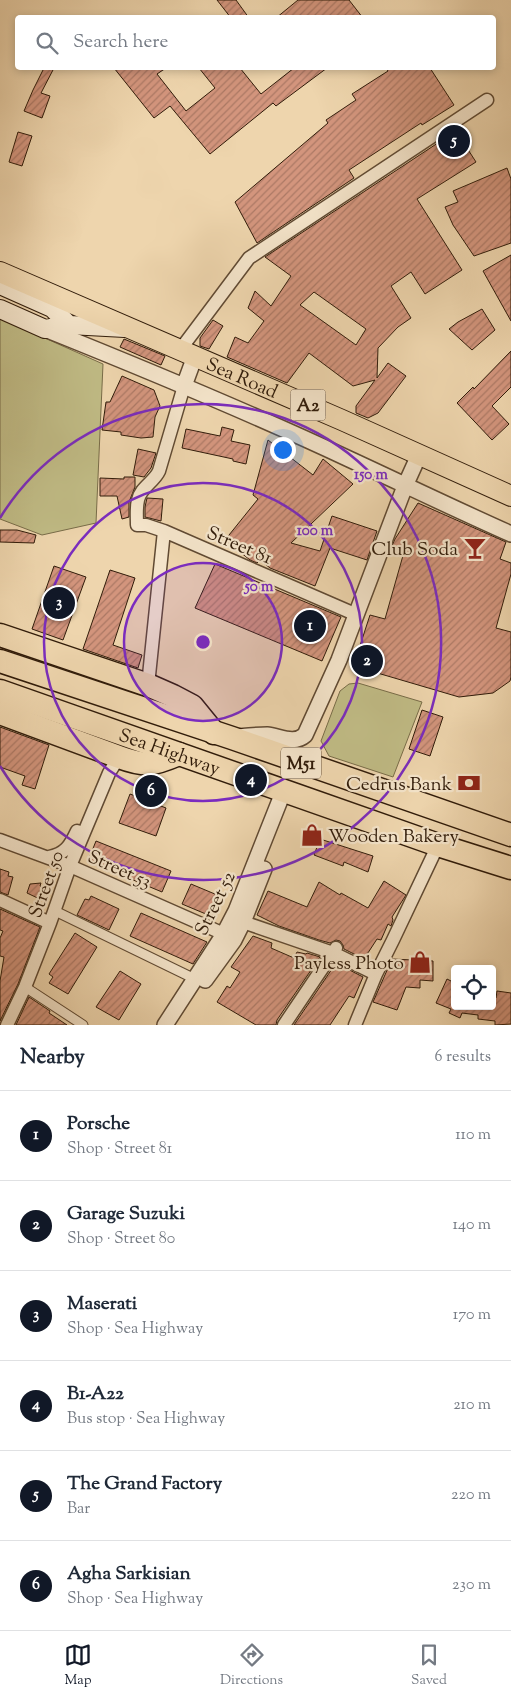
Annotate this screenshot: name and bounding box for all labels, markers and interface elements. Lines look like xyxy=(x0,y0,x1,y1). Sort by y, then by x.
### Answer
search box xyxy=(15,15,496,70)
icon: search xyxy=(33,29,61,57)
text: Search here xyxy=(73,29,168,56)
pin: 5 xyxy=(438,122,470,160)
street label: Sea Road xyxy=(201,352,282,407)
road number: A2 xyxy=(290,390,326,420)
your location xyxy=(270,437,296,463)
text: 150 m xyxy=(354,465,388,486)
street label: Street 81 xyxy=(202,520,277,572)
text: 100 m xyxy=(297,521,334,542)
bar icon: Club Soda xyxy=(462,535,488,561)
place label: Club Soda xyxy=(371,537,458,564)
text: 50 m xyxy=(244,577,274,598)
pin: 3 xyxy=(43,584,75,622)
pin: 1 xyxy=(294,607,326,645)
centre of rings xyxy=(194,633,212,651)
pin: 2 xyxy=(351,642,383,680)
street label: Sea Highway xyxy=(115,723,224,784)
road number: M51 xyxy=(281,748,321,778)
pin: 4 xyxy=(235,761,267,799)
bank icon: Cedrus Bank xyxy=(456,770,482,796)
pin: 6 xyxy=(135,772,167,810)
place label: Cedrus Bank xyxy=(346,772,453,799)
shop icon: Wooden Bakery xyxy=(299,822,325,848)
place label: Wooden Bakery xyxy=(328,824,459,851)
street label: Street 53 xyxy=(83,844,155,896)
street label: Street 50 xyxy=(23,848,72,922)
street label: Street 52 xyxy=(189,867,243,941)
shop icon: Payless Photo xyxy=(407,949,433,975)
place label: Payless Photo xyxy=(294,951,404,978)
map controls xyxy=(451,965,496,1010)
button: locate xyxy=(451,965,496,1010)
text: Nearby xyxy=(20,1043,85,1073)
text: 6 results xyxy=(435,1046,491,1069)
text: Porsche xyxy=(67,1111,130,1138)
text: 1 xyxy=(33,1124,39,1147)
text: 110 m xyxy=(455,1124,491,1147)
text: Shop · Street 81 xyxy=(67,1138,172,1161)
text: Garage Suzuki xyxy=(67,1201,185,1228)
text: 2 xyxy=(32,1214,40,1237)
text: 140 m xyxy=(453,1214,491,1237)
text: Shop · Street 80 xyxy=(67,1228,175,1251)
text: Maserati xyxy=(67,1291,137,1318)
text: 3 xyxy=(33,1304,39,1327)
text: 170 m xyxy=(453,1304,491,1327)
text: Shop · Sea Highway xyxy=(67,1318,203,1341)
text: B1-A22 xyxy=(67,1381,124,1408)
text: 4 xyxy=(32,1394,40,1417)
text: 210 m xyxy=(453,1394,491,1417)
text: Bus stop · Sea Highway xyxy=(67,1408,225,1431)
text: The Grand Factory xyxy=(67,1471,222,1498)
text: 5 xyxy=(33,1484,39,1507)
text: 220 m xyxy=(451,1484,491,1507)
text: Bar xyxy=(67,1498,90,1521)
text: Agha Sarkisian xyxy=(67,1561,191,1588)
text: 6 xyxy=(32,1574,40,1597)
text: 230 m xyxy=(452,1574,491,1597)
text: Shop · Sea Highway xyxy=(67,1588,203,1611)
tab: Map xyxy=(64,1641,92,1691)
tab: Directions xyxy=(220,1641,283,1691)
tab: Saved xyxy=(411,1641,447,1691)

